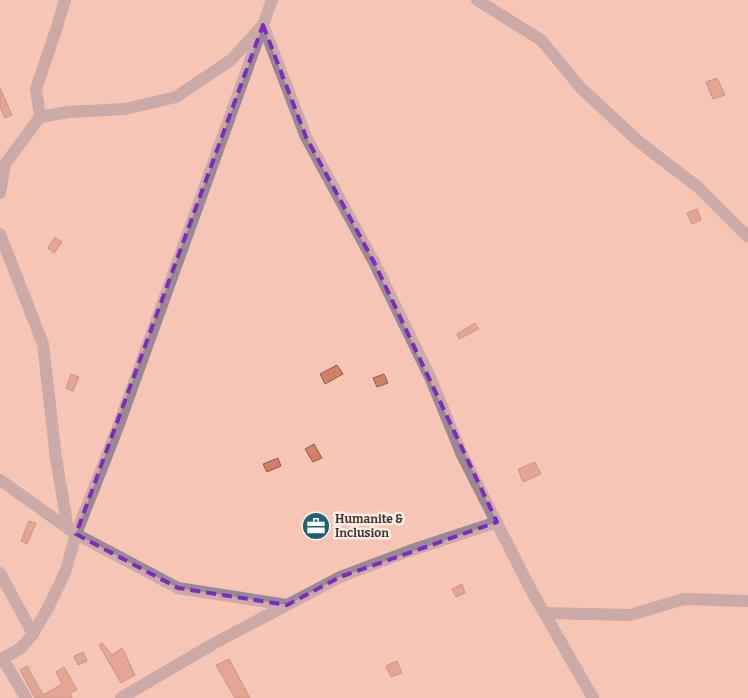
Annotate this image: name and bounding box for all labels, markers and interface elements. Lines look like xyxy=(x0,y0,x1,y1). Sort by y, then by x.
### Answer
office icon: Humanite & Inclusion xyxy=(301,511,331,541)
place label: Humanite & Inclusion xyxy=(335,512,403,540)

